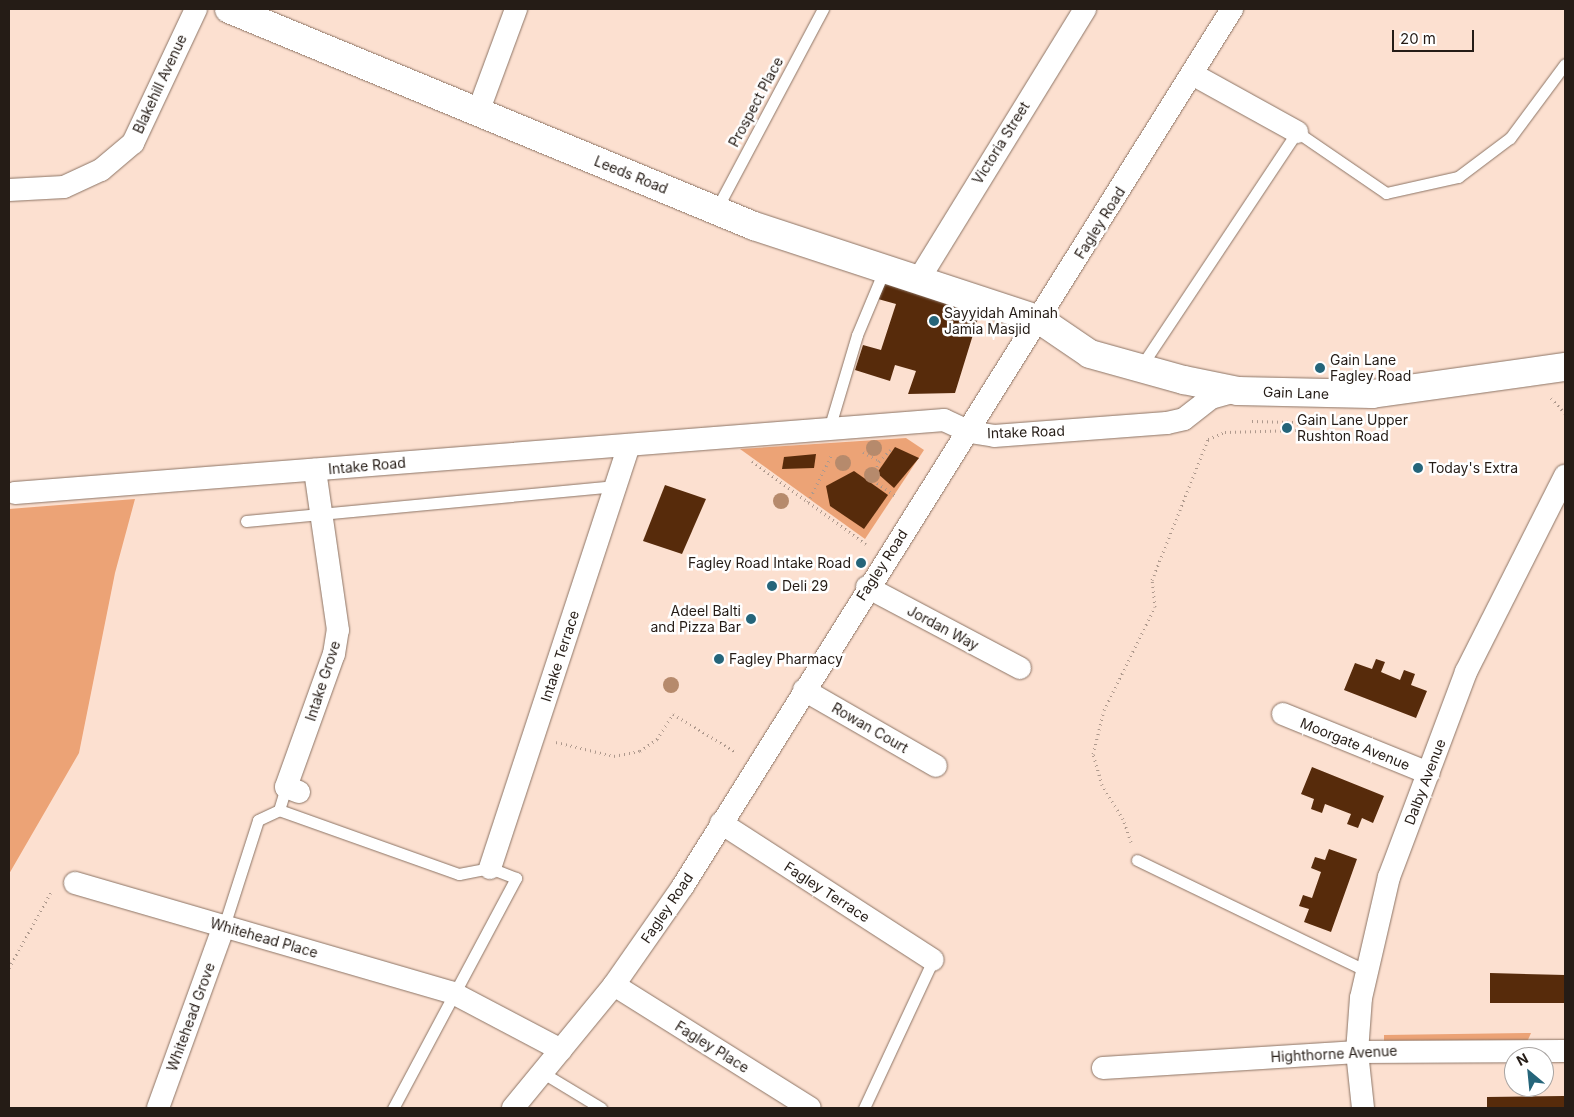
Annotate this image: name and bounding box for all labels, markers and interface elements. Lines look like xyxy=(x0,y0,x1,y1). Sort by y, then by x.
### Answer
scale bar xyxy=(1394,20,1476,52)
text: 20 m xyxy=(1400,29,1436,48)
street label: Blakehill Avenue xyxy=(130,32,190,136)
street label: Prospect Place xyxy=(725,54,787,150)
street label: Victoria Street xyxy=(969,99,1033,187)
street label: Leeds Road xyxy=(592,153,670,197)
street label: Fagley Road xyxy=(1071,184,1129,262)
place label: Sayyidah Aminah Jamia Masjid xyxy=(944,305,1058,338)
marker: Sayyidah Aminah Jamia Masjid xyxy=(928,315,940,327)
place label: Gain Lane Fagley Road xyxy=(1330,352,1411,384)
marker: Gain Lane Fagley Road xyxy=(1314,362,1326,374)
street label: Gain Lane xyxy=(1263,383,1329,403)
place label: Gain Lane Upper Rushton Road xyxy=(1297,412,1408,444)
street label: Intake Road xyxy=(987,422,1065,442)
marker: Gain Lane Upper Rushton Road xyxy=(1281,422,1293,434)
street label: Intake Road xyxy=(328,454,406,478)
place label: Today's Extra xyxy=(1428,460,1518,476)
marker: Today's Extra xyxy=(1412,462,1424,474)
street label: Fagley Road xyxy=(853,526,911,604)
place label: Fagley Road Intake Road xyxy=(688,555,851,571)
marker: Fagley Road Intake Road xyxy=(855,557,867,569)
place label: Deli 29 xyxy=(782,578,828,594)
marker: Deli 29 xyxy=(766,580,778,592)
street label: Jordan Way xyxy=(904,602,982,654)
place label: Adeel Balti and Pizza Bar xyxy=(650,603,741,636)
street label: Intake Terrace xyxy=(537,608,583,704)
marker: Adeel Balti and Pizza Bar xyxy=(745,613,757,625)
street label: Intake Grove xyxy=(302,639,344,723)
place label: Fagley Pharmacy xyxy=(729,651,843,667)
marker: Fagley Pharmacy xyxy=(713,653,725,665)
street label: Rowan Court xyxy=(829,699,911,757)
street label: Moorgate Avenue xyxy=(1298,714,1412,774)
street label: Dalby Avenue xyxy=(1401,737,1449,827)
street label: Fagley Terrace xyxy=(781,858,873,926)
street label: Fagley Road xyxy=(637,870,697,946)
street label: Whitehead Place xyxy=(208,915,320,961)
street label: Whitehead Grove xyxy=(164,960,218,1074)
street label: Fagley Place xyxy=(672,1018,752,1076)
street label: Highthorne Avenue xyxy=(1270,1042,1398,1066)
north arrow xyxy=(1504,1047,1554,1097)
text: N xyxy=(1513,1049,1531,1069)

